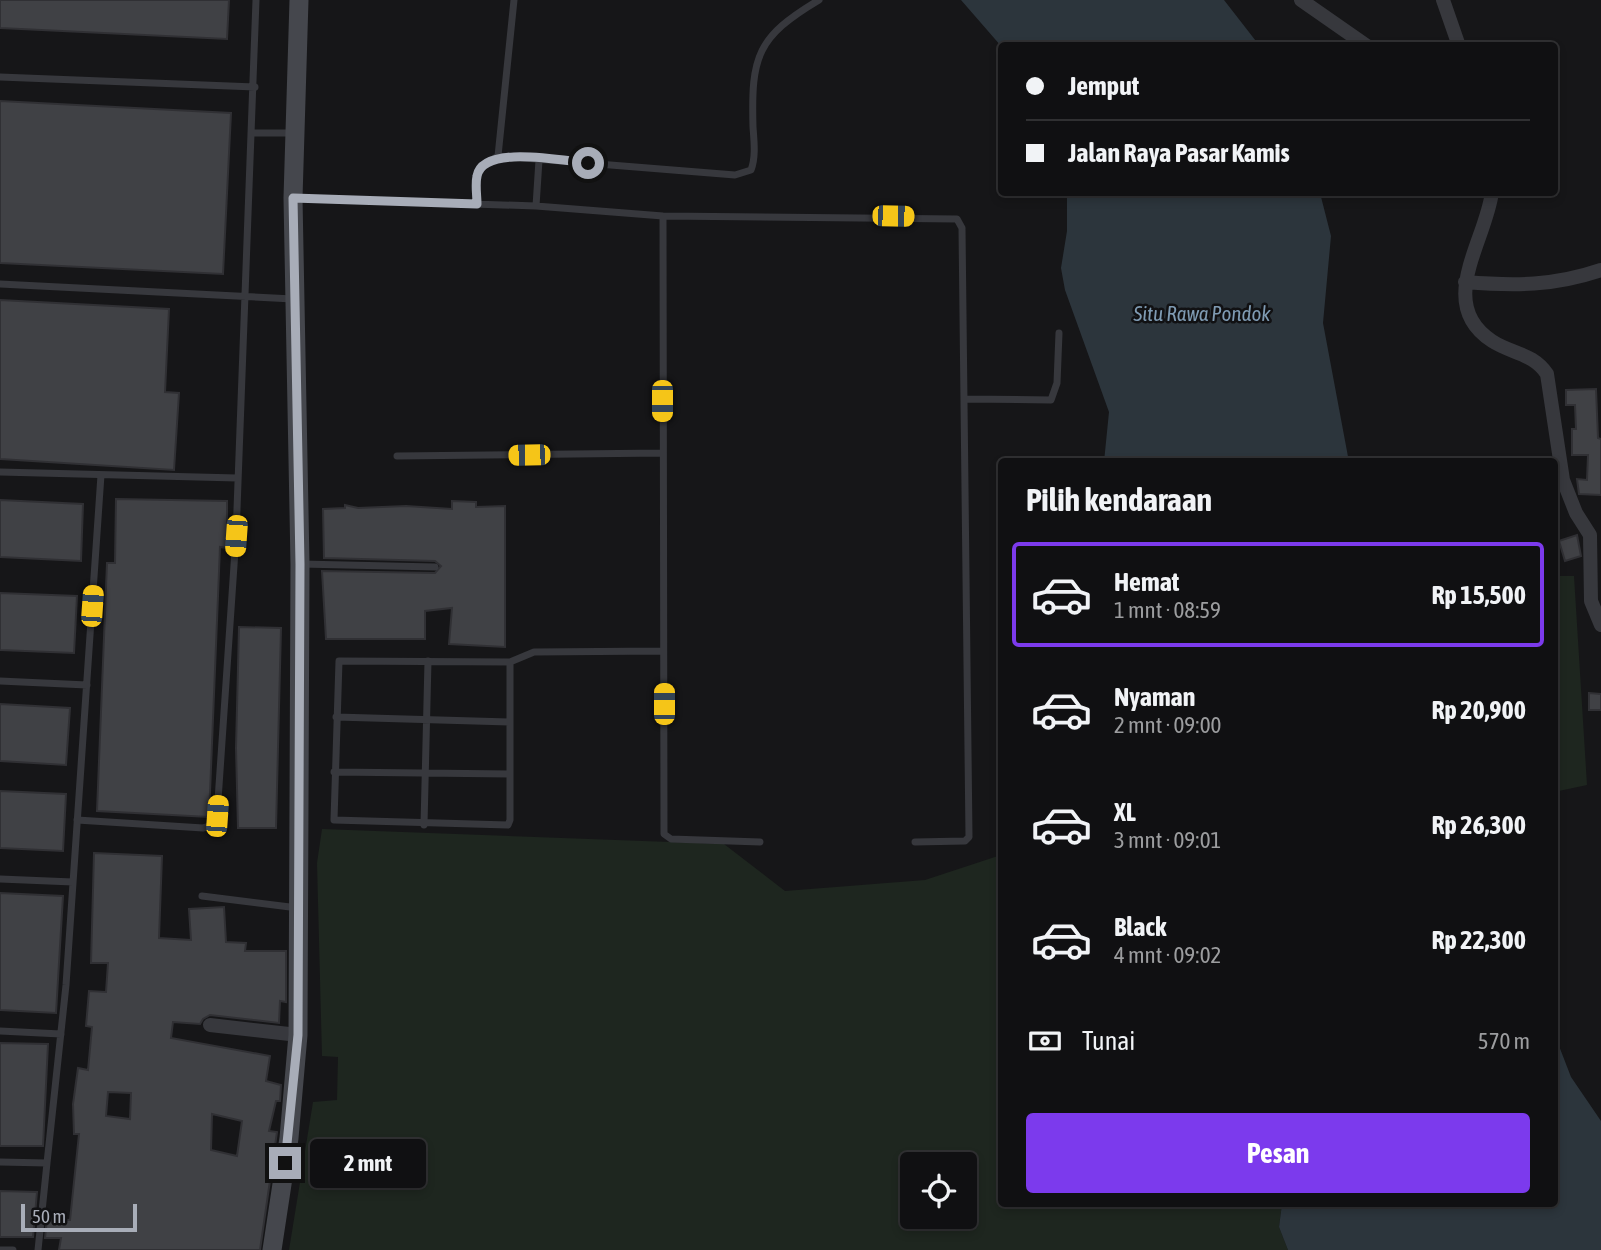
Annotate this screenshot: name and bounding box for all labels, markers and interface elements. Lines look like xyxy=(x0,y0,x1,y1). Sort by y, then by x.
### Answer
text: Jemput xyxy=(1068,71,1139,101)
text: Jalan Raya Pasar Kamis xyxy=(1068,138,1290,168)
route start xyxy=(572,147,604,179)
car xyxy=(872,205,915,227)
water label: Situ Rawa Pondok xyxy=(1132,301,1271,325)
car xyxy=(652,380,673,422)
car xyxy=(508,444,551,466)
text: Pilih kendaraan xyxy=(1026,481,1212,518)
car xyxy=(225,514,248,558)
icon: car xyxy=(1030,563,1093,626)
text: Hemat xyxy=(1114,567,1179,597)
text: Rp 15,500 xyxy=(1431,580,1526,610)
car xyxy=(81,584,104,628)
text: 1 mnt · 08:59 xyxy=(1114,597,1221,623)
icon: car xyxy=(1030,678,1093,741)
text: Nyaman xyxy=(1114,682,1195,712)
car xyxy=(654,683,675,725)
text: Rp 20,900 xyxy=(1431,695,1526,725)
text: 2 mnt · 09:00 xyxy=(1114,712,1221,738)
icon: car xyxy=(1030,793,1093,856)
car xyxy=(206,794,229,838)
text: XL xyxy=(1114,797,1136,827)
text: Rp 26,300 xyxy=(1431,810,1526,840)
text: 3 mnt · 09:01 xyxy=(1114,827,1221,853)
icon: car xyxy=(1030,908,1093,971)
text: Black xyxy=(1114,912,1166,942)
text: Rp 22,300 xyxy=(1431,925,1526,955)
text: 4 mnt · 09:02 xyxy=(1114,942,1221,968)
icon: cash xyxy=(1026,1022,1064,1060)
text: Tunai xyxy=(1082,1026,1135,1056)
text: 570 m xyxy=(1478,1028,1530,1054)
button: Pesan xyxy=(1026,1113,1530,1193)
callout: 2 mnt xyxy=(310,1138,425,1188)
route end xyxy=(269,1147,301,1179)
text: 2 mnt xyxy=(344,1150,392,1176)
map controls xyxy=(900,1152,977,1229)
button: locate xyxy=(900,1152,977,1229)
scale bar xyxy=(21,1201,136,1233)
text: 50 m xyxy=(32,1205,66,1227)

